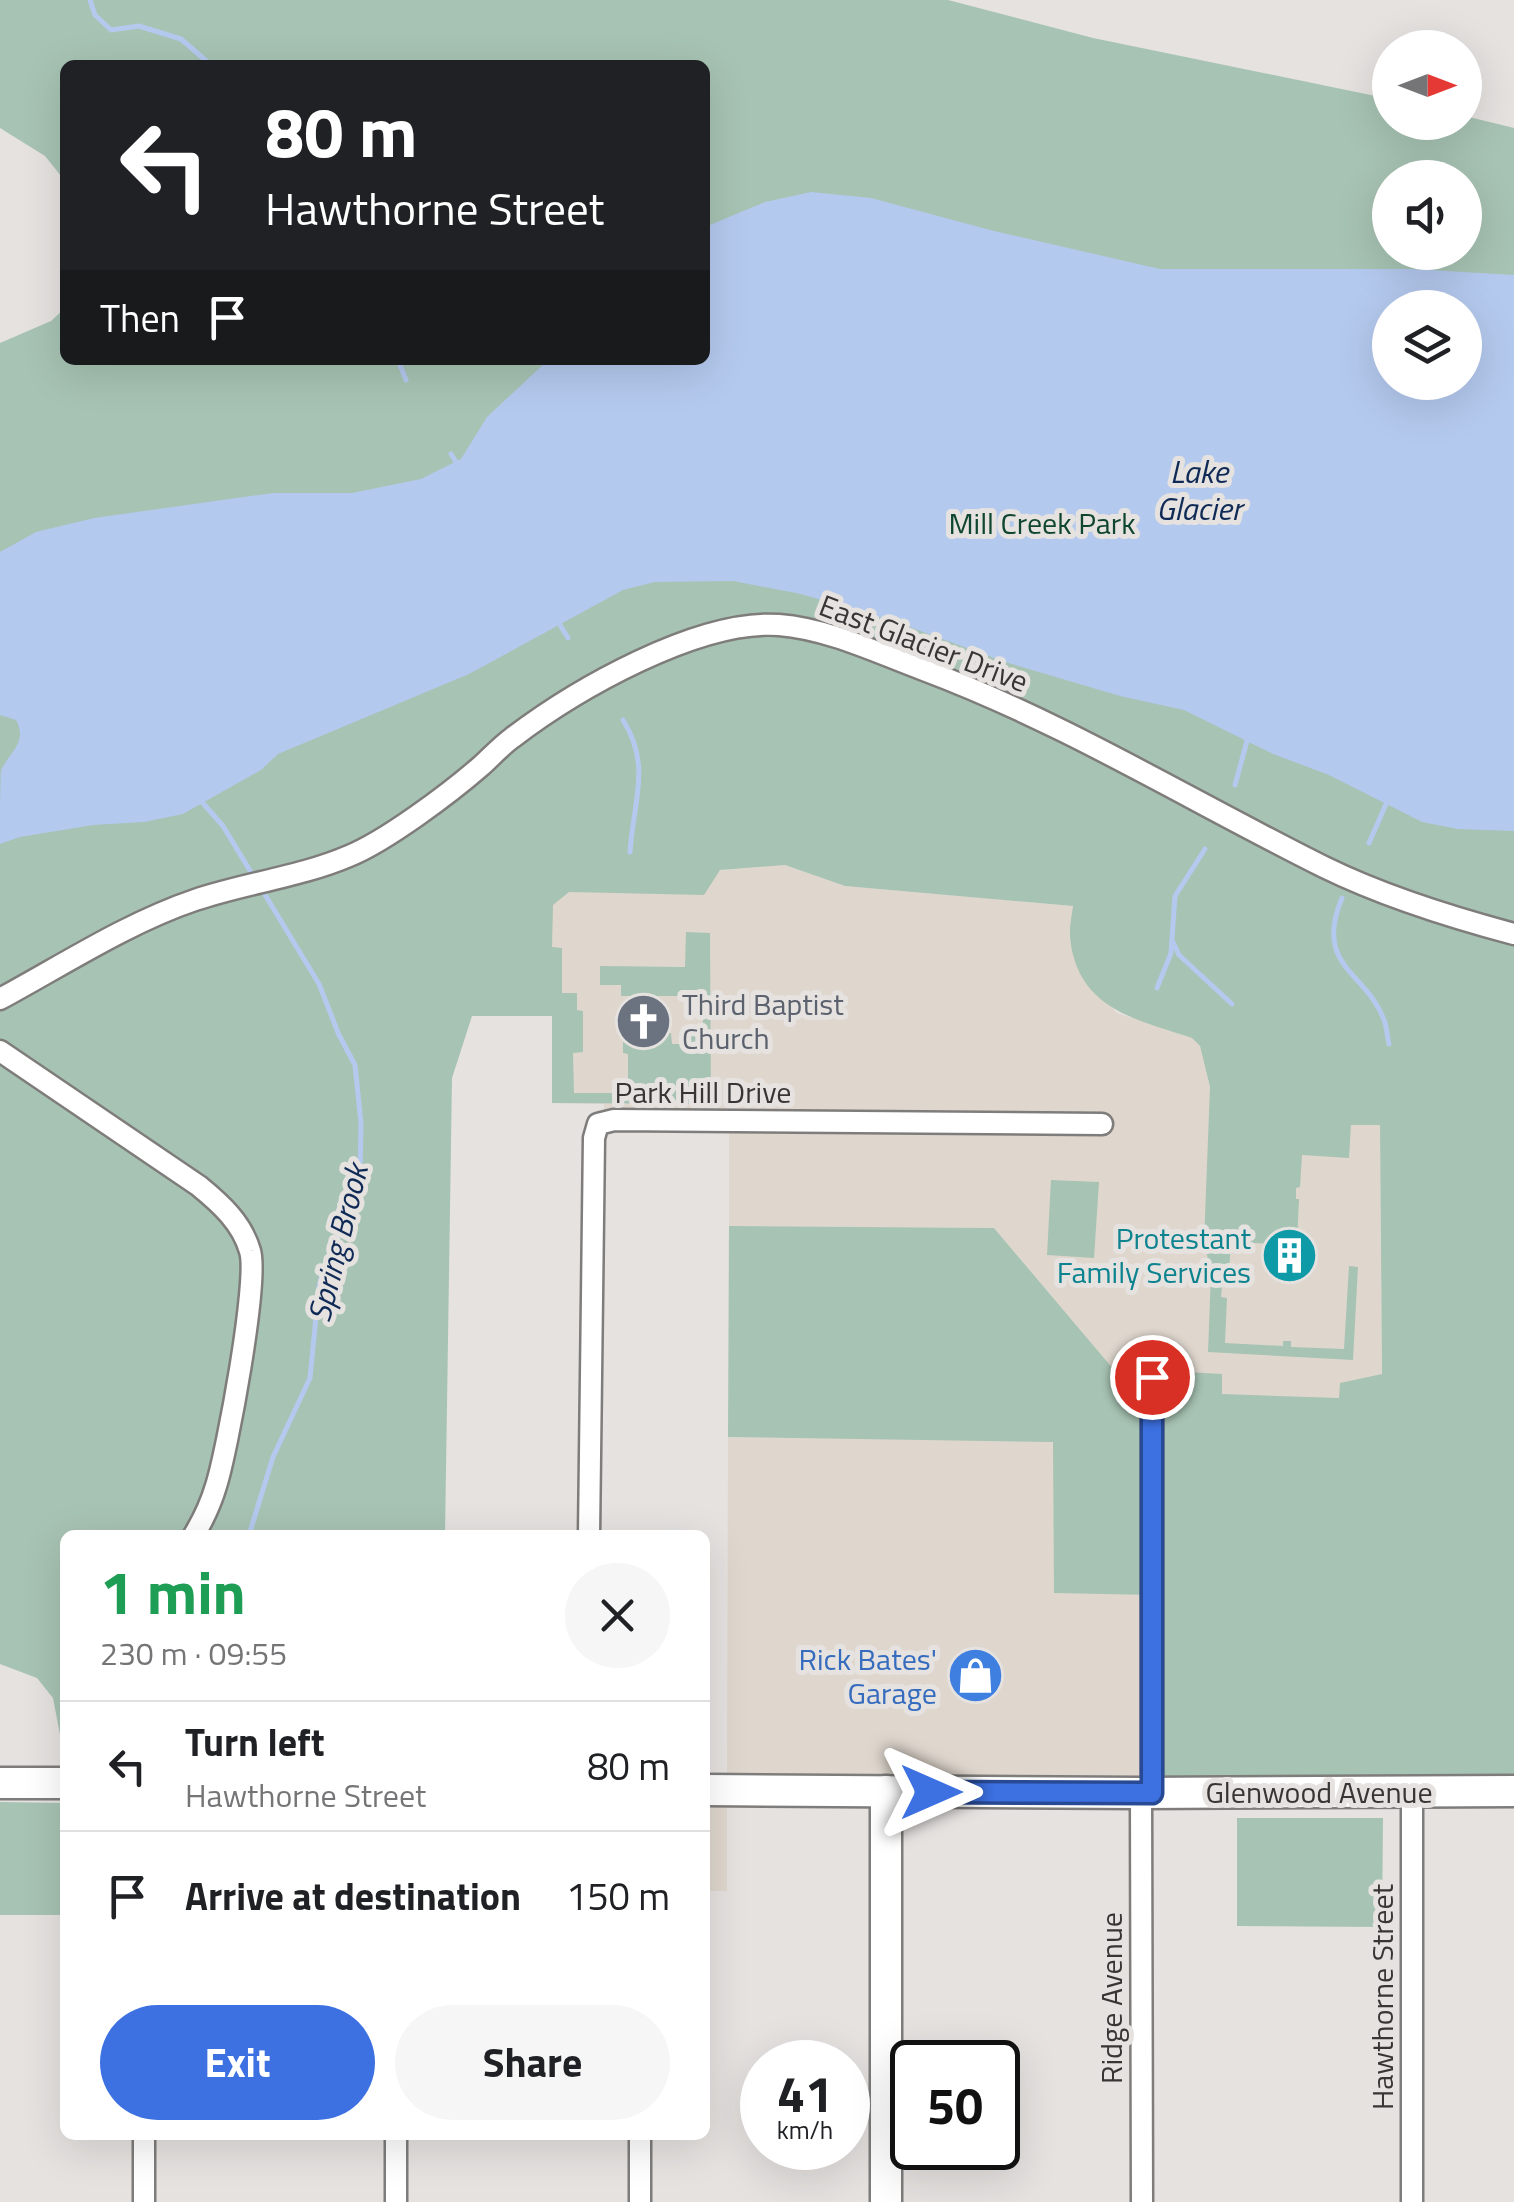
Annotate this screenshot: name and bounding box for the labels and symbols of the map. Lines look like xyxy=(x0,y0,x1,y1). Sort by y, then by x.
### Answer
north arrow xyxy=(1372,30,1482,140)
water label: Lake Glacier xyxy=(1156,447,1246,532)
park label: Mill Creek Park xyxy=(948,500,1136,546)
street label: East Glacier Drive xyxy=(813,582,1035,704)
place label: Third Baptist Church xyxy=(682,981,844,1061)
church icon: Third Baptist Church xyxy=(613,991,673,1051)
street label: Park Hill Drive xyxy=(615,1069,791,1115)
water label: Spring Brook xyxy=(294,1156,381,1327)
place label: Protestant Family Services xyxy=(1057,1215,1251,1295)
building icon: Protestant Family Services xyxy=(1260,1225,1320,1285)
pin xyxy=(1110,1335,1195,1420)
place label: Rick Bates' Garage xyxy=(799,1636,937,1716)
shop icon: Rick Bates' Garage xyxy=(946,1646,1006,1706)
position arrow xyxy=(879,1740,983,1844)
street label: Glenwood Avenue xyxy=(1205,1769,1433,1815)
street label: Hawthorne Street xyxy=(1359,1883,1405,2110)
street label: Ridge Avenue xyxy=(1088,1912,1134,2084)
speed limit sign: 50 xyxy=(890,2040,1020,2170)

